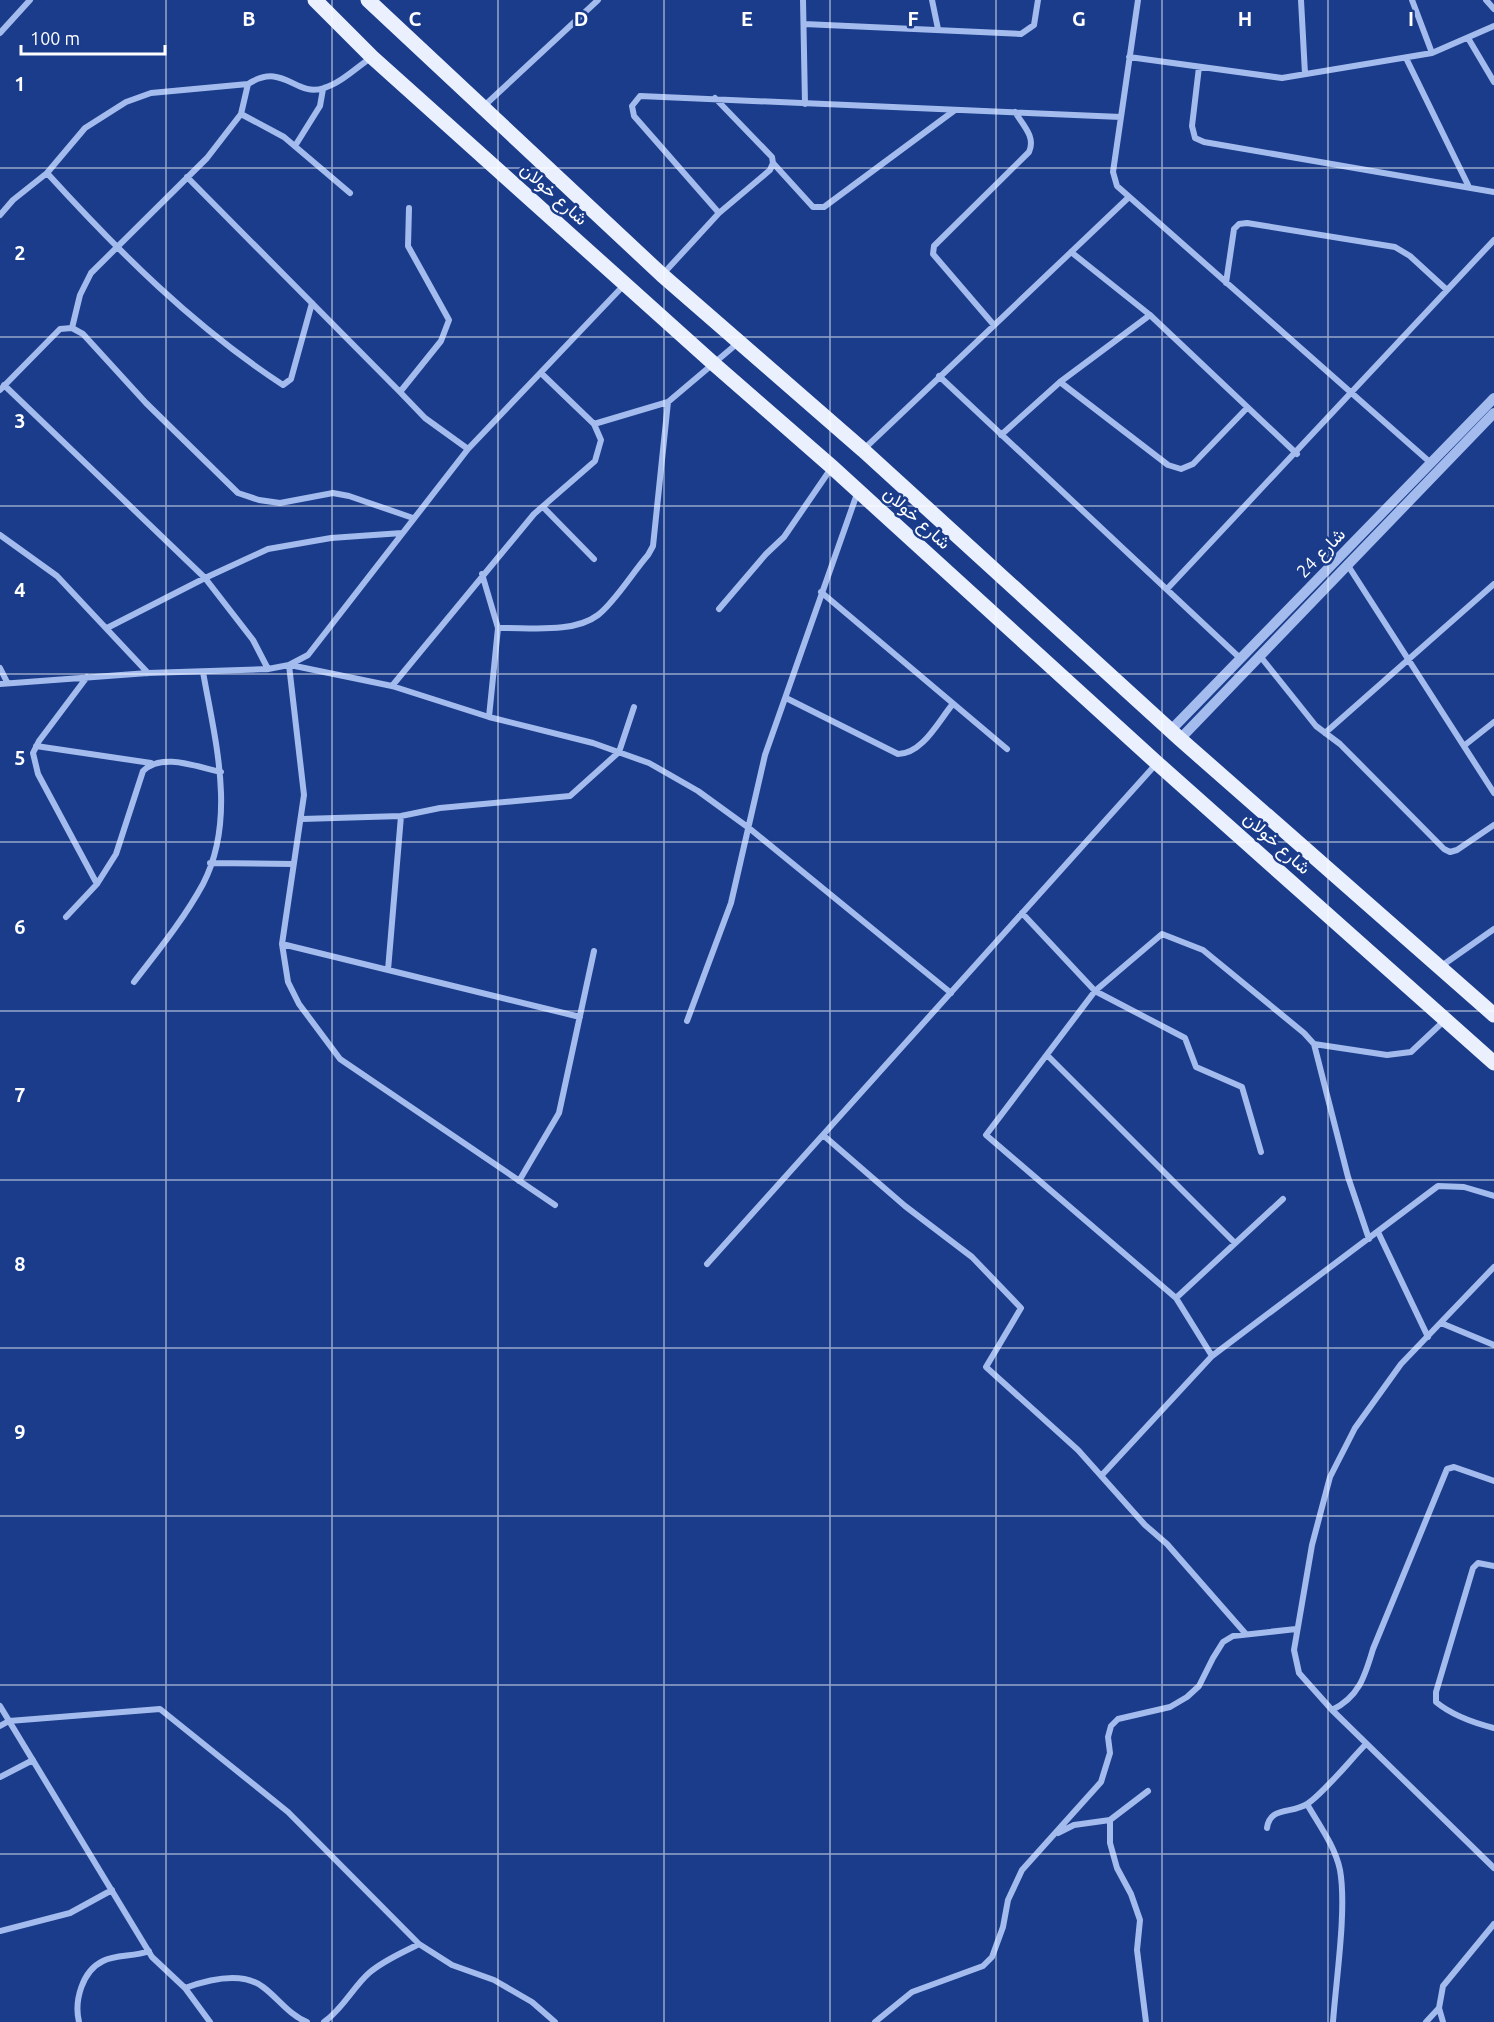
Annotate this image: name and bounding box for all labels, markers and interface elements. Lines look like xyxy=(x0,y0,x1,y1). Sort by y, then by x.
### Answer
text: B xyxy=(242,7,256,30)
text: C xyxy=(409,7,422,30)
text: D xyxy=(574,7,588,30)
text: E xyxy=(741,7,753,30)
text: F xyxy=(907,7,919,30)
text: G xyxy=(1072,7,1086,30)
text: H xyxy=(1238,7,1252,30)
text: I xyxy=(1408,7,1414,30)
scale bar xyxy=(21,18,165,56)
text: 100 m xyxy=(30,28,80,48)
text: 1 xyxy=(14,72,26,95)
street label: شارع خولان xyxy=(515,158,592,231)
text: 2 xyxy=(14,241,26,264)
text: 3 xyxy=(14,409,26,432)
street label: شارع خولان xyxy=(878,482,955,555)
street label: شارع 24 xyxy=(1292,524,1351,583)
text: 4 xyxy=(14,578,26,601)
text: 5 xyxy=(14,746,26,769)
street label: شارع خولان xyxy=(1238,807,1315,880)
text: 6 xyxy=(14,915,26,938)
text: 7 xyxy=(14,1083,26,1106)
text: 8 xyxy=(14,1252,26,1275)
text: 9 xyxy=(14,1420,26,1443)

